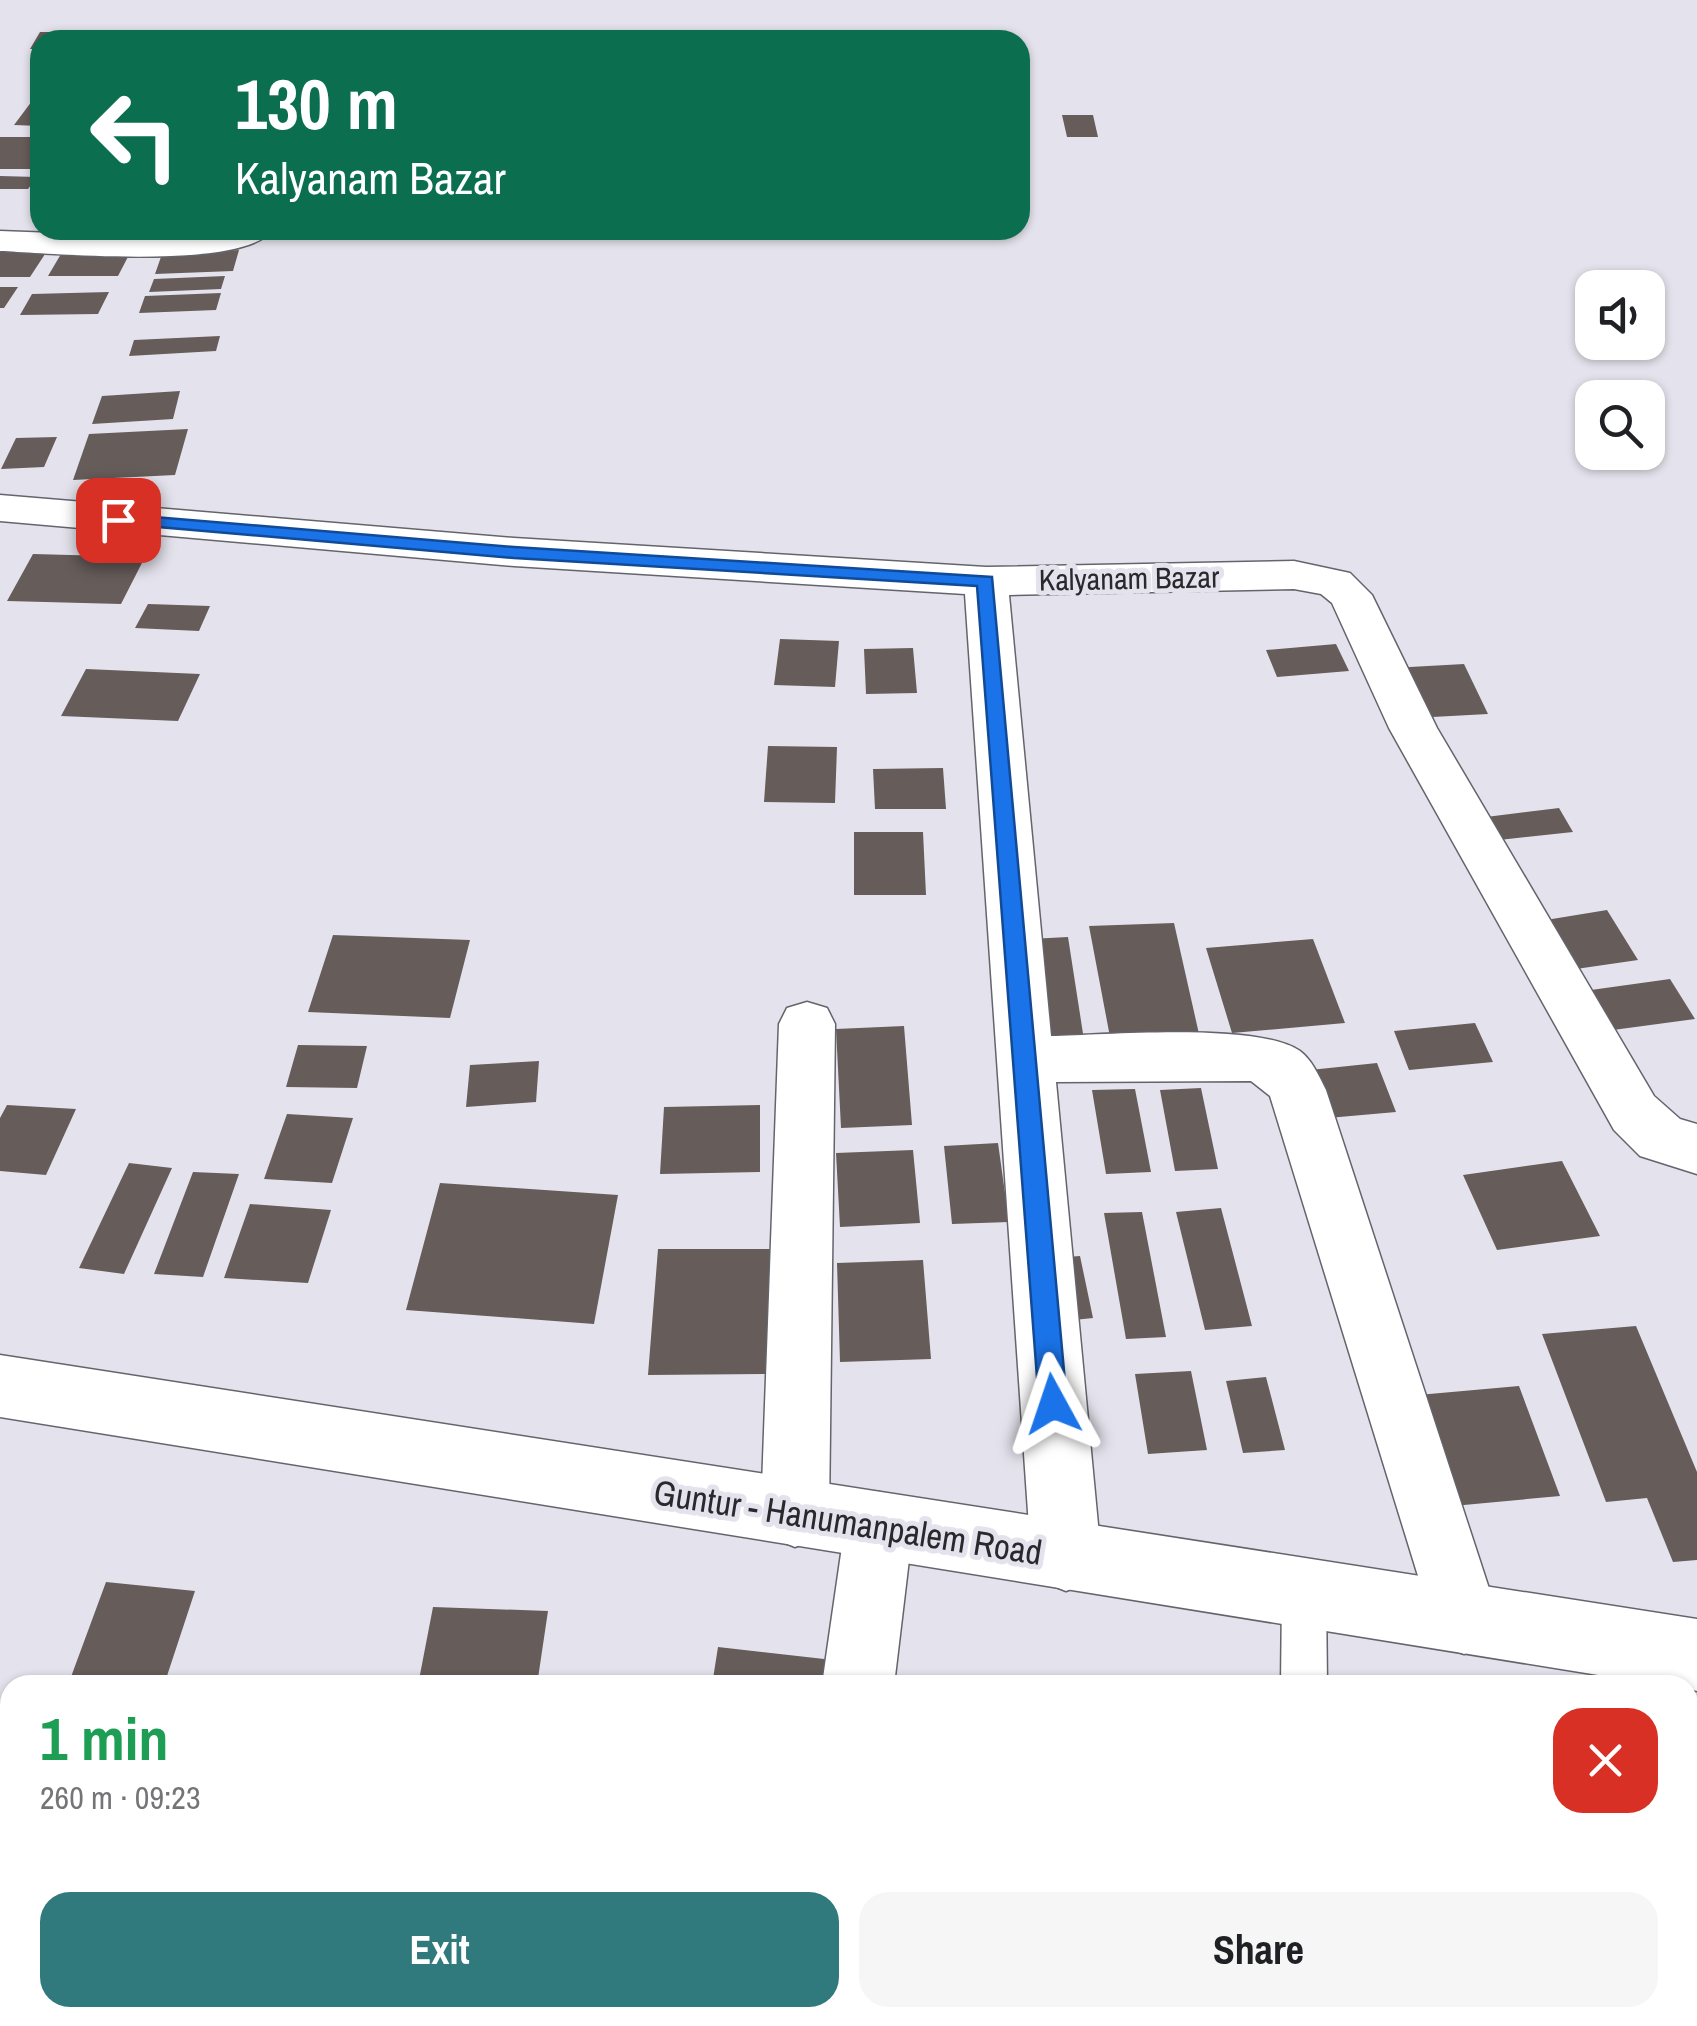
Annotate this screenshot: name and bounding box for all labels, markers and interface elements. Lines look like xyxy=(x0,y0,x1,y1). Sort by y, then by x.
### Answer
text: 130 m xyxy=(235,57,398,151)
icon: left xyxy=(70,70,200,200)
text: Kalyanam Bazar xyxy=(235,147,506,208)
map controls xyxy=(1575,270,1665,470)
button: sound xyxy=(1575,270,1665,360)
button: search xyxy=(1575,380,1665,470)
pin xyxy=(76,478,161,563)
icon: arrive xyxy=(91,493,146,548)
street label: Kalyanam Bazar xyxy=(1038,556,1220,600)
position arrow xyxy=(1001,1352,1105,1456)
street label: Guntur - Hanumanpalem Road xyxy=(651,1468,1045,1576)
text: 1 min xyxy=(40,1698,169,1779)
button: close xyxy=(1553,1708,1658,1813)
text: 260 m · 09:23 xyxy=(40,1776,200,1819)
button: Exit xyxy=(40,1892,839,2007)
button: Share xyxy=(859,1892,1658,2007)

